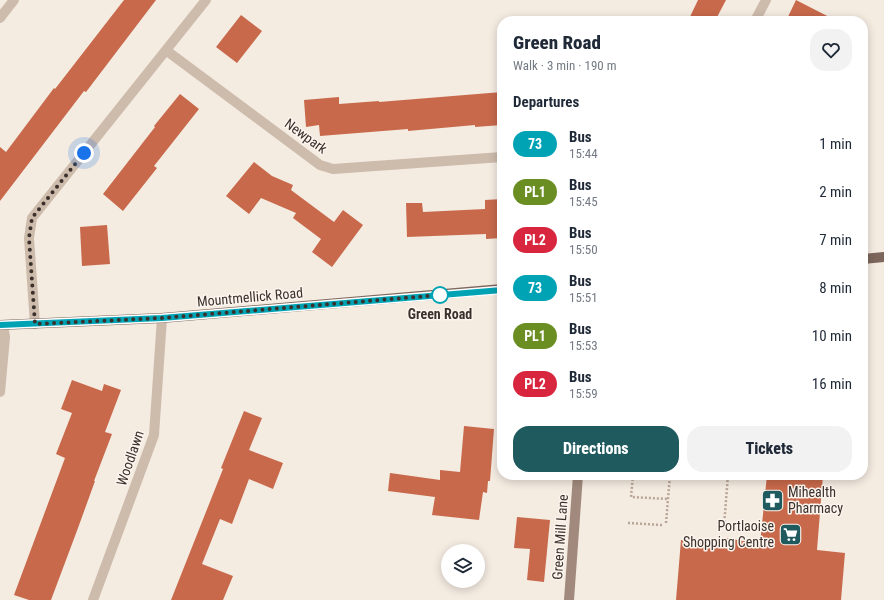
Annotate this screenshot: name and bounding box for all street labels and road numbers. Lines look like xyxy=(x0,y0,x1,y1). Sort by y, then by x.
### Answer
street label: Newpark xyxy=(282,115,331,157)
street label: Mountmellick Road xyxy=(196,284,304,310)
street label: Woodlawn xyxy=(113,428,147,488)
street label: Green Mill Lane xyxy=(549,493,571,580)

